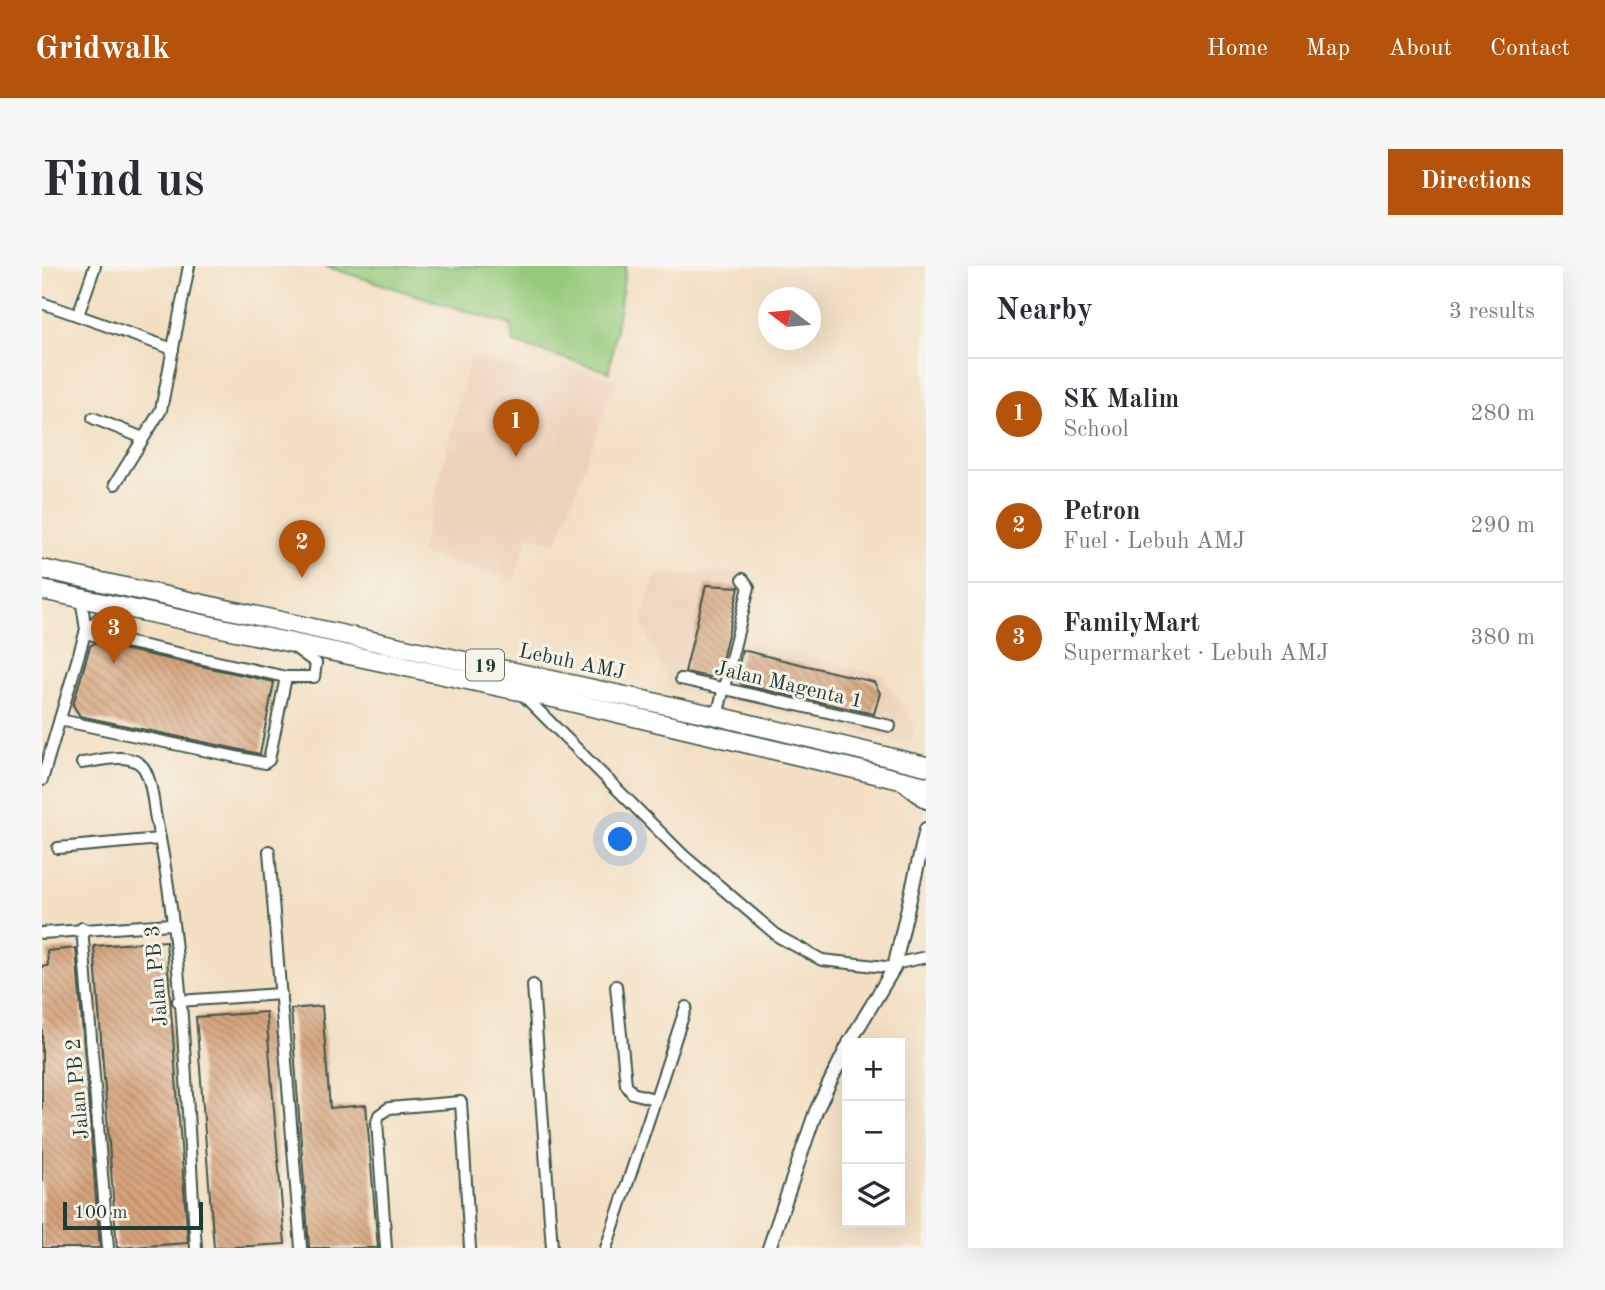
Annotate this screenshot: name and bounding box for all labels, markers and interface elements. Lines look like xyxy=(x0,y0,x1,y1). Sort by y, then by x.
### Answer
text: Gridwalk xyxy=(35,33,170,66)
text: Home xyxy=(1207,37,1268,61)
text: Map xyxy=(1306,37,1350,61)
text: About xyxy=(1388,37,1452,61)
text: Contact xyxy=(1490,37,1570,61)
button: Directions xyxy=(1388,149,1563,215)
text: Find us xyxy=(42,158,205,207)
north arrow xyxy=(758,287,821,350)
text: Nearby xyxy=(996,296,1093,326)
text: 3 results xyxy=(1449,300,1535,323)
text: SK Malim xyxy=(1063,387,1179,413)
pin: 1 xyxy=(493,399,539,457)
text: 1 xyxy=(1012,402,1026,425)
text: 280 m xyxy=(1470,402,1535,425)
text: School xyxy=(1063,418,1129,441)
text: Petron xyxy=(1063,499,1140,525)
text: 2 xyxy=(1012,514,1026,537)
text: 290 m xyxy=(1470,514,1535,537)
pin: 2 xyxy=(279,520,325,578)
text: Fuel · Lebuh AMJ xyxy=(1063,530,1245,553)
pin: 3 xyxy=(91,606,137,664)
text: FamilyMart xyxy=(1063,611,1200,637)
text: 3 xyxy=(1012,626,1026,649)
text: 380 m xyxy=(1470,626,1535,649)
street label: Lebuh AMJ xyxy=(517,641,627,684)
text: Supermarket · Lebuh AMJ xyxy=(1063,642,1329,665)
road number: 19 xyxy=(466,650,504,680)
street label: Jalan Magenta 1 xyxy=(713,658,865,713)
your location xyxy=(603,822,637,856)
street label: Jalan PB 3 xyxy=(143,924,172,1027)
street label: Jalan PB 2 xyxy=(64,1037,93,1140)
map controls xyxy=(842,1038,905,1227)
button: + xyxy=(842,1038,905,1101)
button: − xyxy=(842,1101,905,1164)
button: layers xyxy=(842,1164,905,1227)
scale bar xyxy=(63,1199,203,1231)
text: 100 m xyxy=(74,1204,127,1223)

